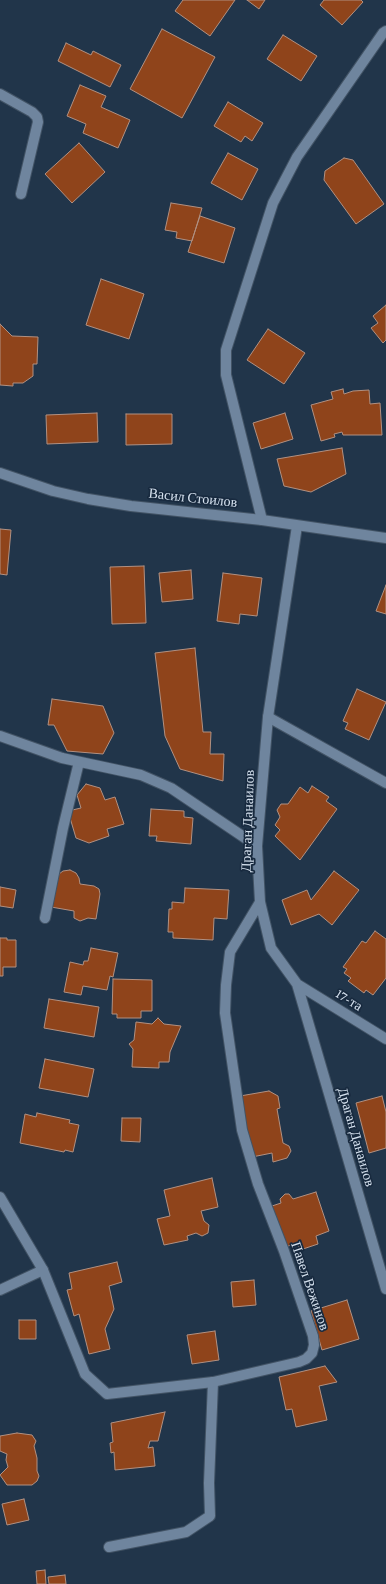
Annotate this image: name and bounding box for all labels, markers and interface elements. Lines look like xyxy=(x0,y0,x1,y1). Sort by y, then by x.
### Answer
street label: Васил Стоилов xyxy=(148,485,238,511)
street label: Драган Данаилов xyxy=(238,770,258,872)
street label: 17-та xyxy=(332,985,366,1015)
street label: Драган Данаилов xyxy=(334,1085,378,1189)
street label: Павел Вежинов xyxy=(287,1240,333,1332)

